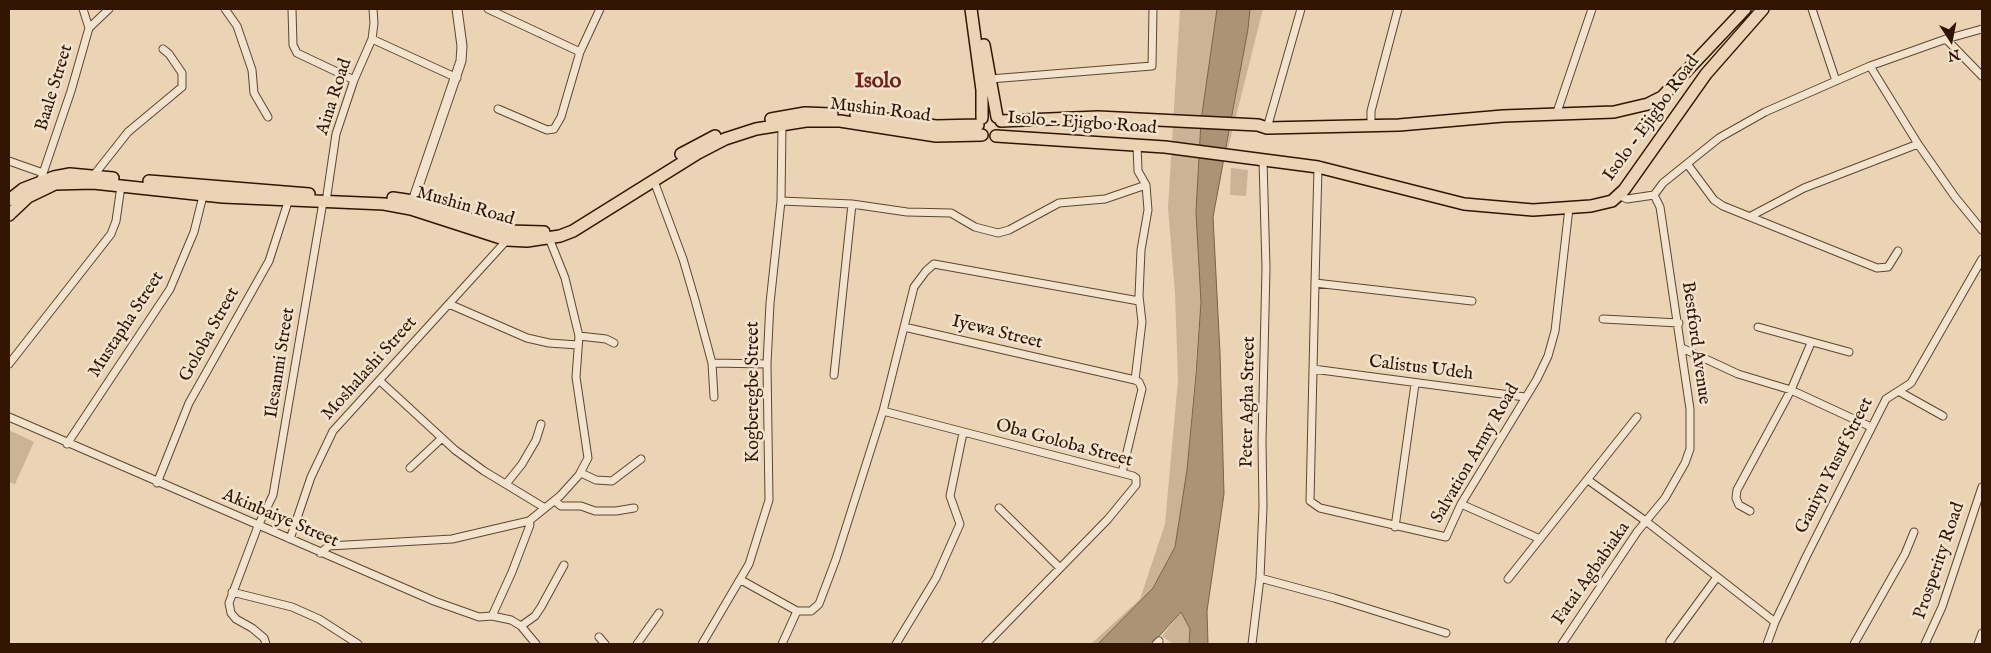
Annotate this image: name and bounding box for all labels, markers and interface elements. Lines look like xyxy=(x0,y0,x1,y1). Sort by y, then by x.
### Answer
north arrow xyxy=(1926,15,1976,65)
street label: Baale Street xyxy=(32,42,78,134)
text: N xyxy=(1946,45,1962,65)
street label: Isolo - Ejigbo Road xyxy=(1599,52,1705,186)
street label: Aina Road xyxy=(313,56,357,138)
district label: Isolo xyxy=(855,69,901,95)
street label: Mushin Road xyxy=(829,94,931,128)
street label: Isolo - Ejigbo Road xyxy=(1007,108,1157,140)
street label: Mushin Road xyxy=(413,183,517,231)
street label: Mustapha Street xyxy=(85,268,169,382)
street label: Bestford Avenue xyxy=(1676,280,1714,406)
street label: Goloba Street xyxy=(175,284,245,386)
street label: Ilesanmi Street xyxy=(262,306,300,420)
street label: Iyewa Street xyxy=(950,311,1044,355)
street label: Moshalashi Street xyxy=(318,313,422,425)
street label: Kogberegbe Street xyxy=(743,321,765,463)
street label: Peter Agha Street xyxy=(1237,336,1261,468)
street label: Calistus Udeh xyxy=(1368,352,1474,386)
street label: Salvation Army Road xyxy=(1427,380,1525,528)
street label: Ganiyu Yusuf Street xyxy=(1791,394,1879,538)
street label: Oba Goloba Street xyxy=(993,415,1135,473)
street label: Akinbaiye Street xyxy=(219,485,341,553)
street label: Prosperity Road xyxy=(1910,500,1970,622)
street label: Fatai Agbabiaka xyxy=(1549,518,1635,630)

